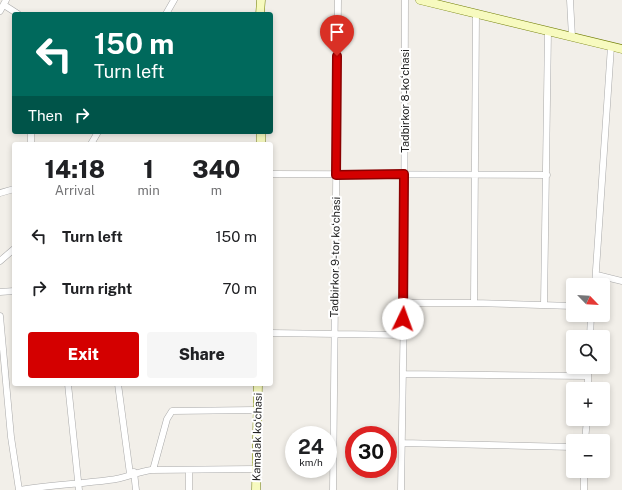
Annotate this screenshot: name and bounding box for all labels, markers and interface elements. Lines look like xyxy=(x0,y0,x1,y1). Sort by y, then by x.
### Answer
pin xyxy=(320,15,354,56)
icon: arrive xyxy=(326,21,348,43)
text: 150 m xyxy=(94,27,174,60)
icon: left xyxy=(28,28,80,80)
street label: Tadbirkor 8-koʻchasi xyxy=(399,49,411,153)
text: Turn left xyxy=(94,61,164,82)
icon: right xyxy=(71,104,93,126)
text: Then xyxy=(28,107,63,124)
text: 14:18 xyxy=(45,155,105,183)
text: 1 xyxy=(143,155,154,183)
text: 340 xyxy=(192,155,240,183)
text: Arrival xyxy=(55,183,95,198)
text: min xyxy=(138,183,160,198)
text: m xyxy=(211,183,222,198)
street label: Tadbirkor 9-tor koʻchasi xyxy=(328,197,342,317)
icon: left xyxy=(28,225,50,247)
text: Turn left xyxy=(62,228,123,245)
text: 150 m xyxy=(215,228,257,245)
icon: right xyxy=(28,277,50,299)
north arrow xyxy=(566,278,610,322)
map controls xyxy=(566,278,610,478)
text: Turn right xyxy=(62,280,132,297)
text: 70 m xyxy=(222,280,257,297)
position arrow xyxy=(382,298,424,340)
button: search xyxy=(566,330,610,374)
button: Exit xyxy=(28,332,139,378)
button: Share xyxy=(147,332,257,378)
button: + xyxy=(566,382,610,426)
street label: Kamalak koʻchasi xyxy=(250,393,264,481)
speed limit sign: 30 xyxy=(345,426,397,478)
button: − xyxy=(566,434,610,478)
text: 24 xyxy=(298,435,324,459)
text: km/h xyxy=(299,456,323,468)

